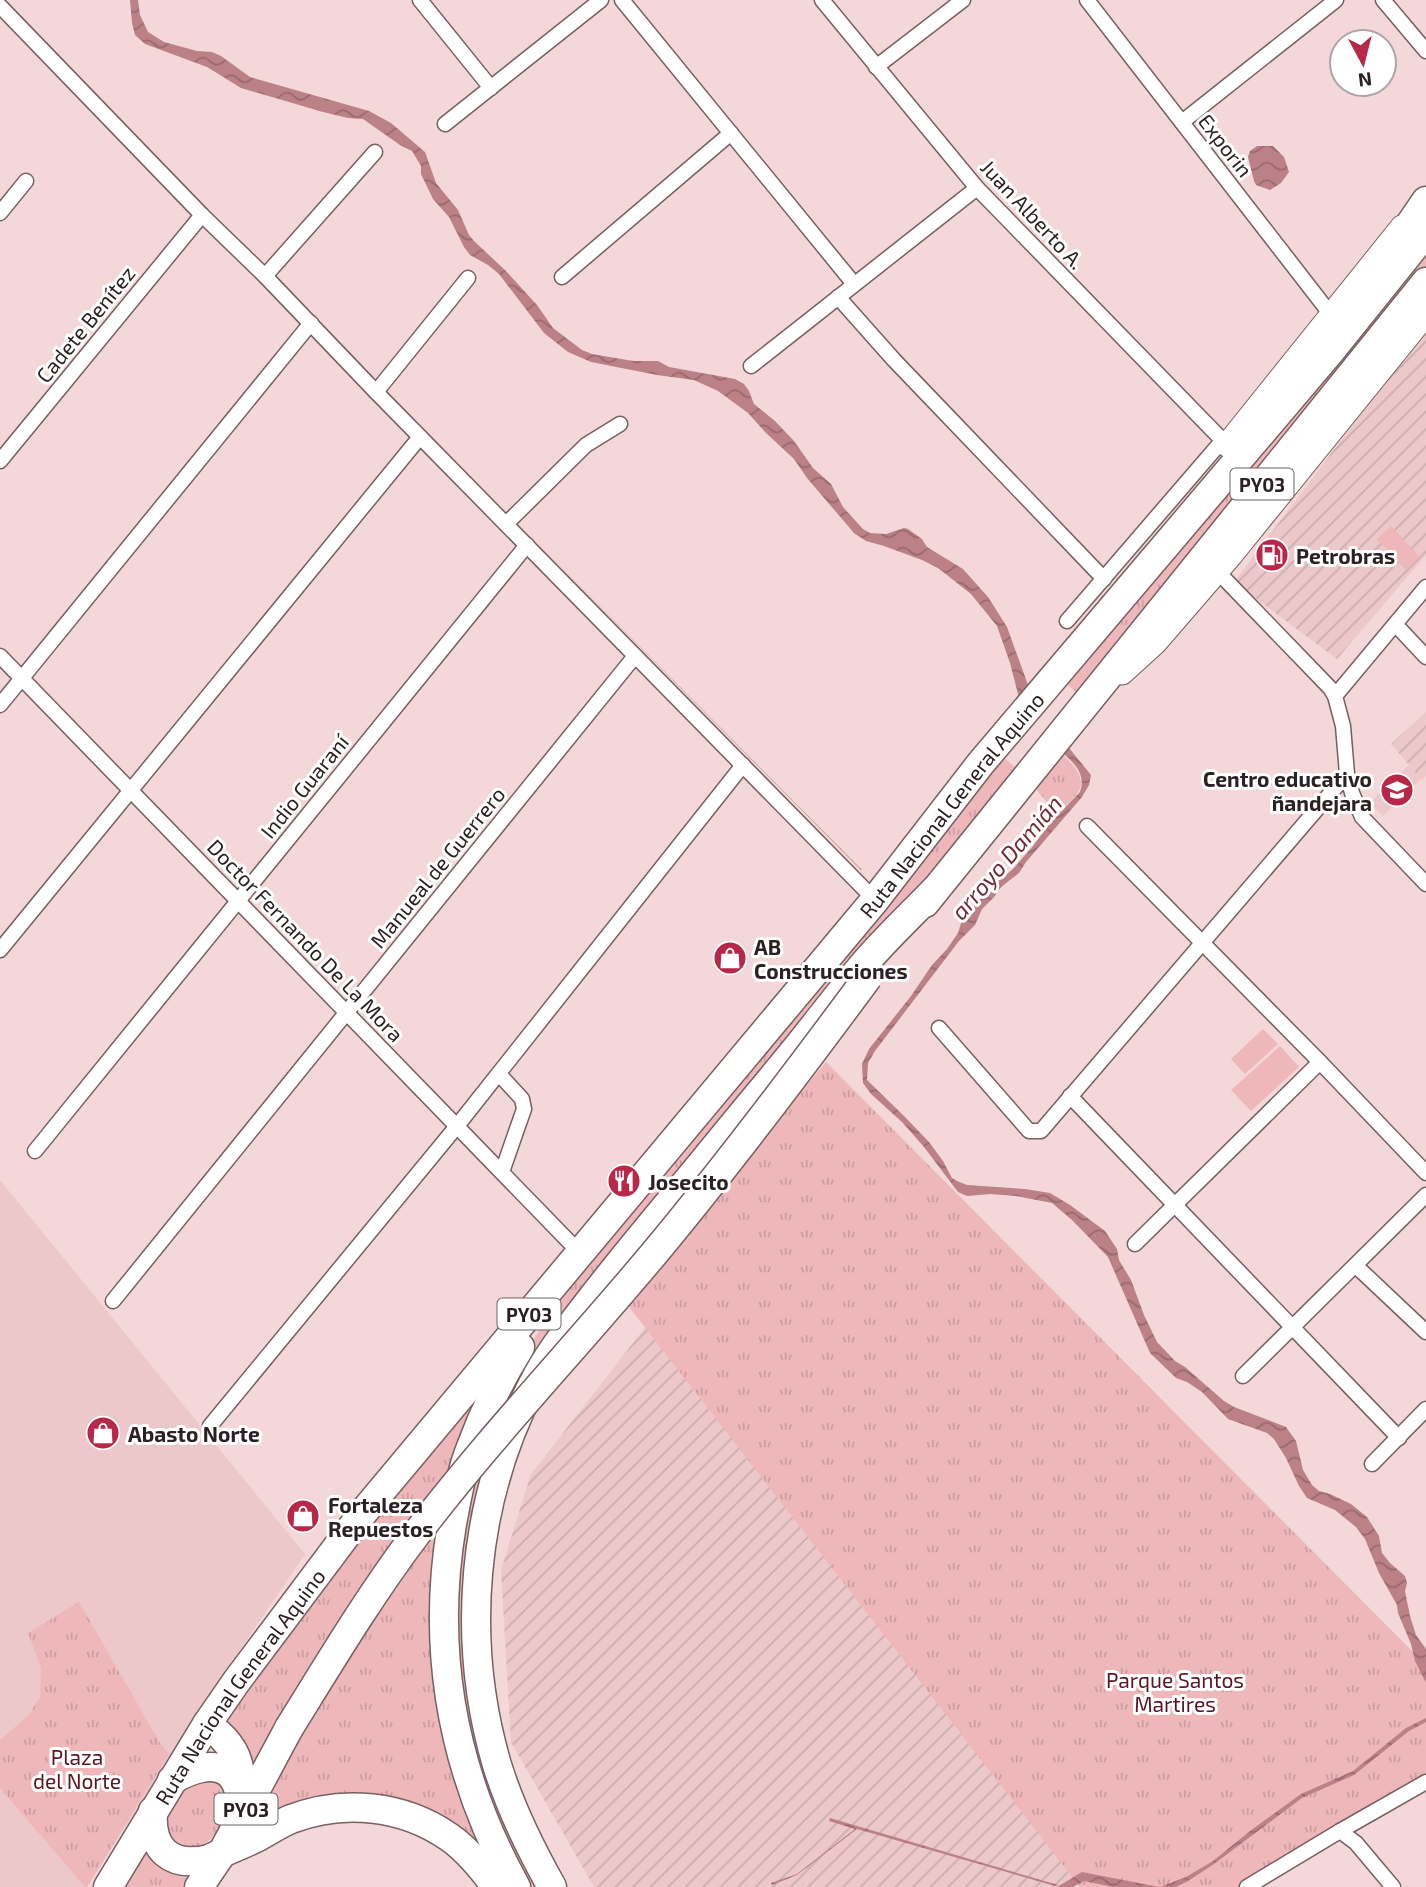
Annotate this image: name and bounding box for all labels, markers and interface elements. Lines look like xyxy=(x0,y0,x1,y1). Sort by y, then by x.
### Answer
north arrow xyxy=(1328,28,1398,98)
text: N xyxy=(1357,68,1373,93)
street label: Exporin xyxy=(1194,109,1258,181)
street label: Juan Alberto A. xyxy=(976,154,1090,274)
street label: Cadete Benítez xyxy=(30,261,140,387)
road number: PY03 xyxy=(1230,468,1294,499)
fuel station icon: Petrobras xyxy=(1253,536,1291,574)
place label: Petrobras xyxy=(1296,543,1395,568)
street label: Ruta Nacional General Aquino xyxy=(854,687,1049,922)
street label: Indio Guaraní xyxy=(255,729,354,843)
place label: Centro educativo ñandejara xyxy=(1203,766,1372,815)
school or university icon: Centro educativo ñandejara xyxy=(1378,771,1416,809)
street label: Manueal de Guerrero xyxy=(364,782,510,952)
water label: arroyo Damián xyxy=(945,789,1067,925)
street label: Doctor Fernando De La Mora xyxy=(203,834,409,1046)
place label: AB Construcciones xyxy=(754,934,908,983)
shop icon: AB Construcciones xyxy=(711,939,749,977)
restaurant icon: Josecito xyxy=(605,1162,643,1200)
place label: Josecito xyxy=(648,1169,729,1194)
road number: PY03 xyxy=(498,1298,560,1330)
shop icon: Abasto Norte xyxy=(84,1414,122,1452)
place label: Abasto Norte xyxy=(128,1421,260,1446)
place label: Fortaleza Repuestos xyxy=(328,1492,434,1541)
shop icon: Fortaleza Repuestos xyxy=(284,1497,322,1535)
street label: Ruta Nacional General Aquino xyxy=(149,1563,329,1809)
park label: Parque Santos Martires xyxy=(1106,1667,1244,1716)
park label: Plaza del Norte xyxy=(33,1744,121,1793)
road number: PY03 xyxy=(215,1794,278,1825)

